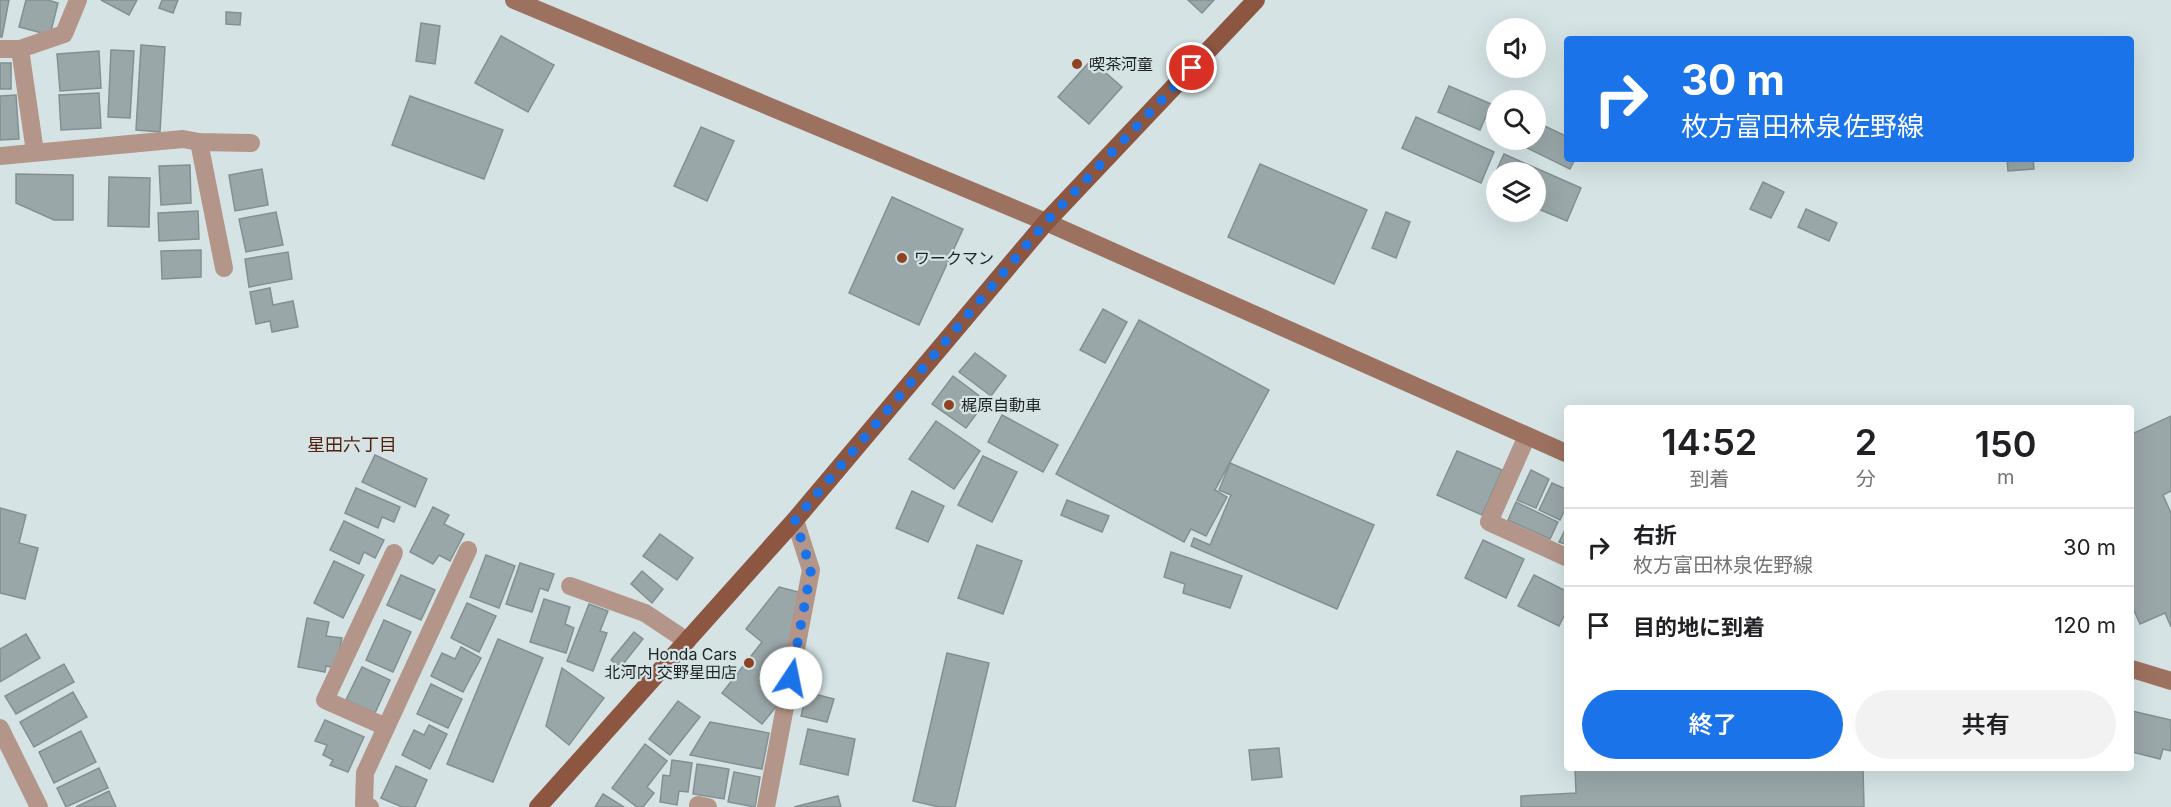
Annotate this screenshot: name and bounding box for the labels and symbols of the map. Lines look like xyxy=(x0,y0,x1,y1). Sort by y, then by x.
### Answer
pin xyxy=(1166,42,1217,93)
place label: 喫茶河童 xyxy=(1089,54,1153,74)
marker: 喫茶河童 xyxy=(1070,57,1084,71)
place label: ワークマン xyxy=(914,248,994,268)
marker: ワークマン xyxy=(895,251,909,265)
place label: 梶原自動車 xyxy=(961,395,1041,415)
marker: 梶原自動車 xyxy=(942,398,956,412)
district label: 星田六丁目 xyxy=(307,434,397,455)
place label: Honda Cars 北河内 交野星田店 xyxy=(604,644,737,682)
position arrow xyxy=(759,646,823,710)
marker: Honda Cars 北河内 交野星田店 xyxy=(742,656,756,670)

